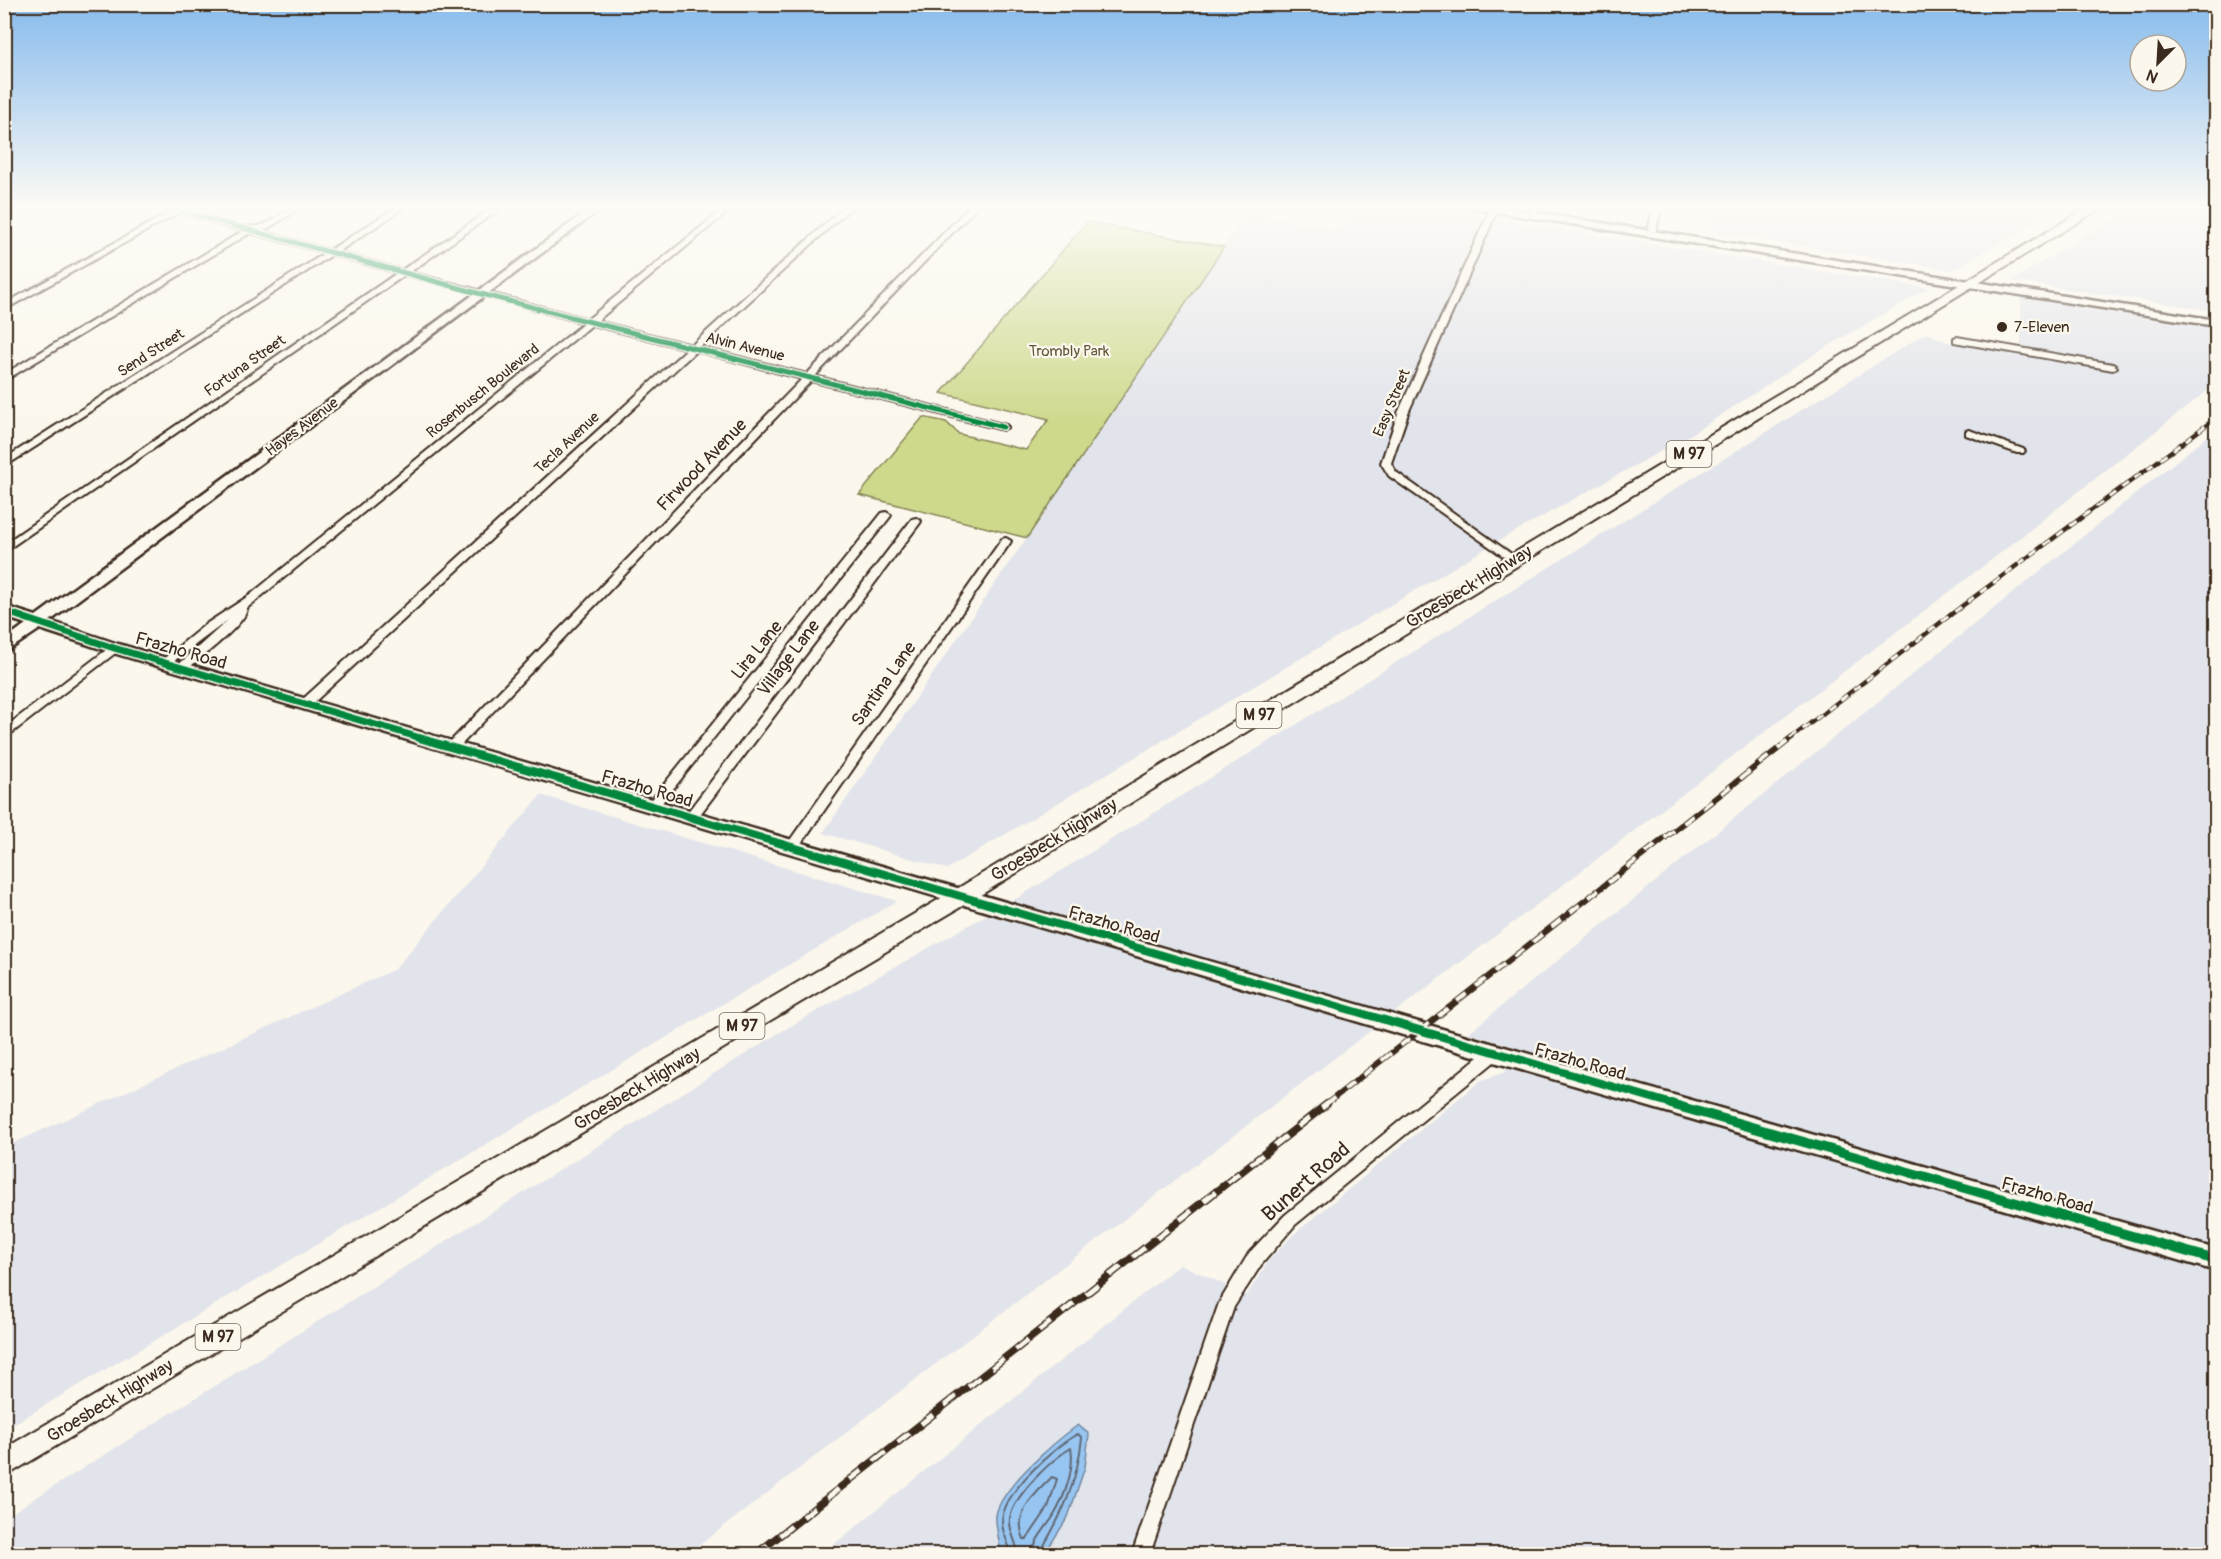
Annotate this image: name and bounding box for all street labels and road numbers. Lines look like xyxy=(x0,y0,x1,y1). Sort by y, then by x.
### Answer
street label: Send Street xyxy=(114,324,189,382)
street label: Alvin Avenue xyxy=(704,328,787,366)
street label: Fortuna Street xyxy=(201,331,290,401)
street label: Rosenbusch Boulevard xyxy=(423,340,543,442)
street label: Easy Street xyxy=(1369,365,1415,440)
street label: Hayes Avenue xyxy=(262,393,343,461)
street label: Tecla Avenue xyxy=(530,408,604,478)
street label: Firwood Avenue xyxy=(652,414,752,516)
road number: M 97 xyxy=(1666,441,1712,467)
street label: Groesbeck Highway xyxy=(1402,540,1537,634)
street label: Village Lane xyxy=(753,615,825,701)
street label: Lira Lane xyxy=(726,616,788,684)
street label: Frazho Road xyxy=(133,627,229,675)
street label: Santina Lane xyxy=(846,637,922,731)
road number: M 97 xyxy=(1236,702,1282,728)
street label: Frazho Road xyxy=(599,765,695,813)
street label: Groesbeck Highway xyxy=(987,793,1122,887)
street label: Frazho Road xyxy=(1066,901,1162,949)
road number: M 97 xyxy=(720,1013,764,1039)
street label: Frazho Road xyxy=(1532,1038,1628,1086)
street label: Groesbeck Highway xyxy=(570,1042,705,1136)
street label: Bunert Road xyxy=(1256,1136,1356,1228)
street label: Frazho Road xyxy=(1999,1172,2095,1220)
road number: M 97 xyxy=(196,1324,240,1350)
street label: Groesbeck Highway xyxy=(43,1354,178,1448)

